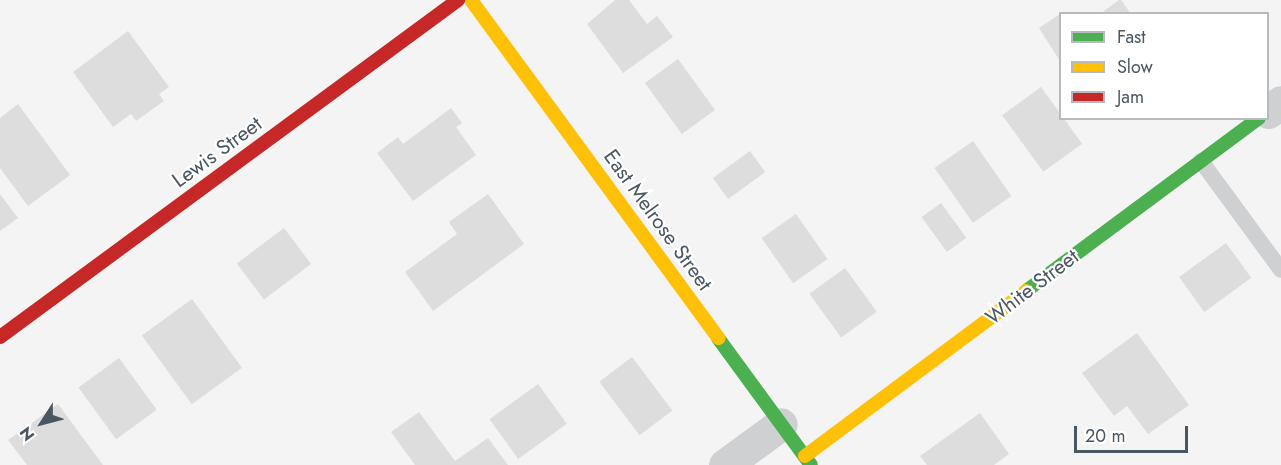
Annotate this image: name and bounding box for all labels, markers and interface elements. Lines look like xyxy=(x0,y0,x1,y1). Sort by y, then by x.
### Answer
legend xyxy=(1059,12,1269,120)
text: Fast xyxy=(1117,24,1146,50)
text: Slow xyxy=(1117,54,1153,80)
text: Jam xyxy=(1117,84,1144,110)
street label: Lewis Street xyxy=(167,111,267,193)
street label: East Melrose Street xyxy=(598,145,718,295)
street label: White Street xyxy=(981,244,1083,330)
north arrow xyxy=(12,393,72,453)
scale bar xyxy=(1077,414,1191,452)
text: N xyxy=(14,422,40,446)
text: 20 m xyxy=(1085,423,1125,449)

